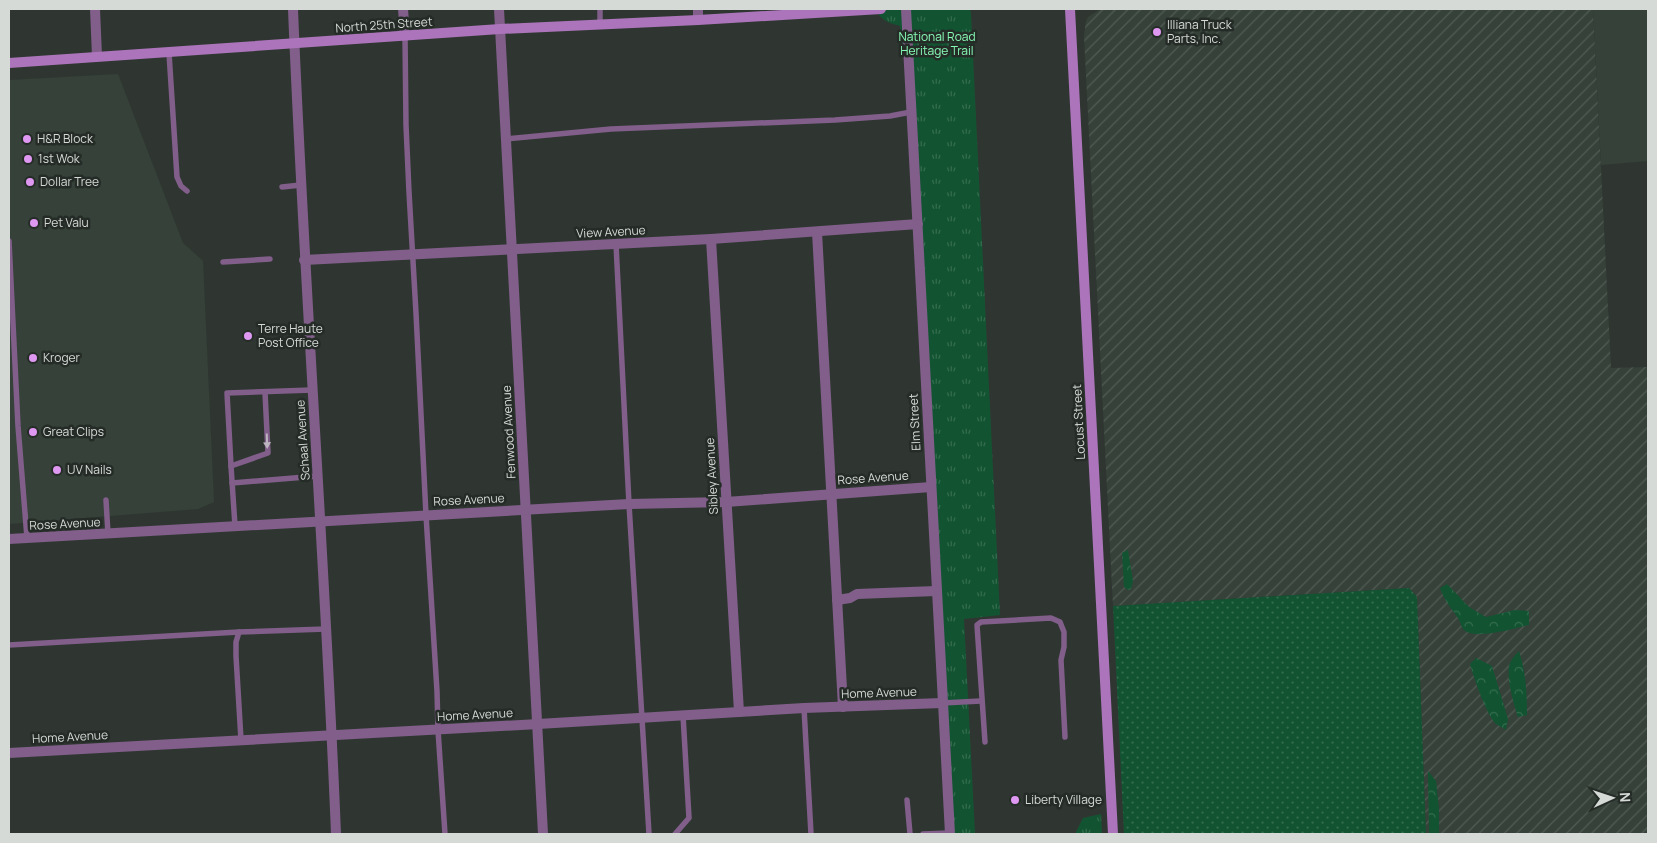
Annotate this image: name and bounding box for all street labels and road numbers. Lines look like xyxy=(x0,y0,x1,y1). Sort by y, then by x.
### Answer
street label: North 25th Street xyxy=(335,13,433,36)
street label: View Avenue xyxy=(576,221,646,242)
street label: Locust Street xyxy=(1068,384,1089,460)
street label: Fenwood Avenue xyxy=(498,385,519,479)
street label: Elm Street xyxy=(904,393,924,451)
street label: Schaal Avenue xyxy=(291,399,314,481)
street label: Sibley Avenue xyxy=(701,437,722,515)
street label: Rose Avenue xyxy=(837,467,909,488)
street label: Rose Avenue xyxy=(433,489,505,510)
street label: Rose Avenue xyxy=(29,513,101,534)
street label: Home Avenue xyxy=(841,683,917,702)
street label: Home Avenue xyxy=(437,704,513,725)
street label: Home Avenue xyxy=(32,726,108,747)

